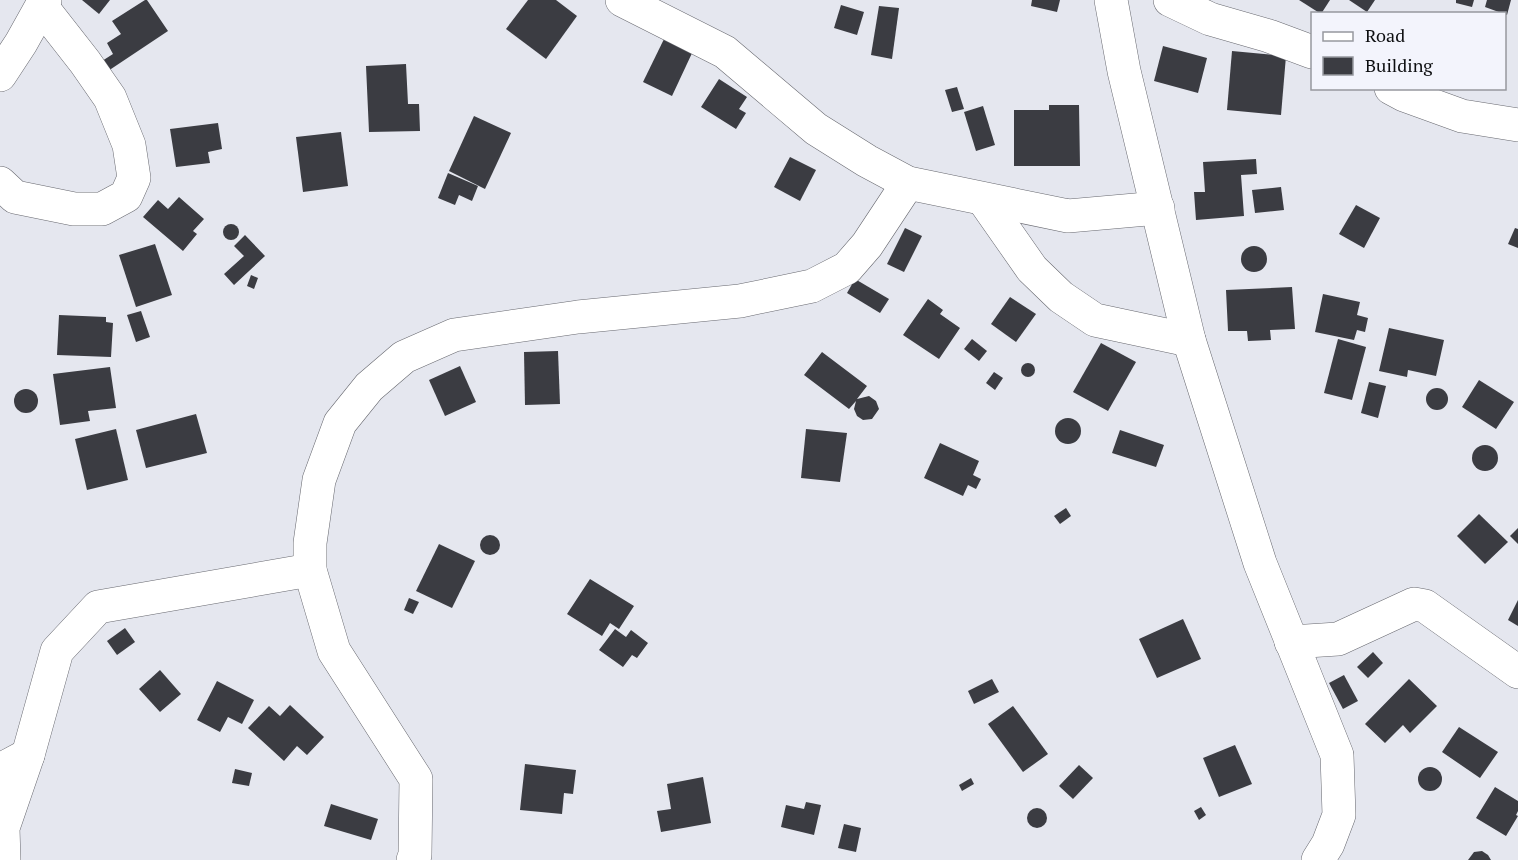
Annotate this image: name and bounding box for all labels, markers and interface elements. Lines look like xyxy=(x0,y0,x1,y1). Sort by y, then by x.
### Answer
legend xyxy=(1311,12,1506,90)
text: Road xyxy=(1365,23,1405,47)
text: Building xyxy=(1365,53,1433,77)

